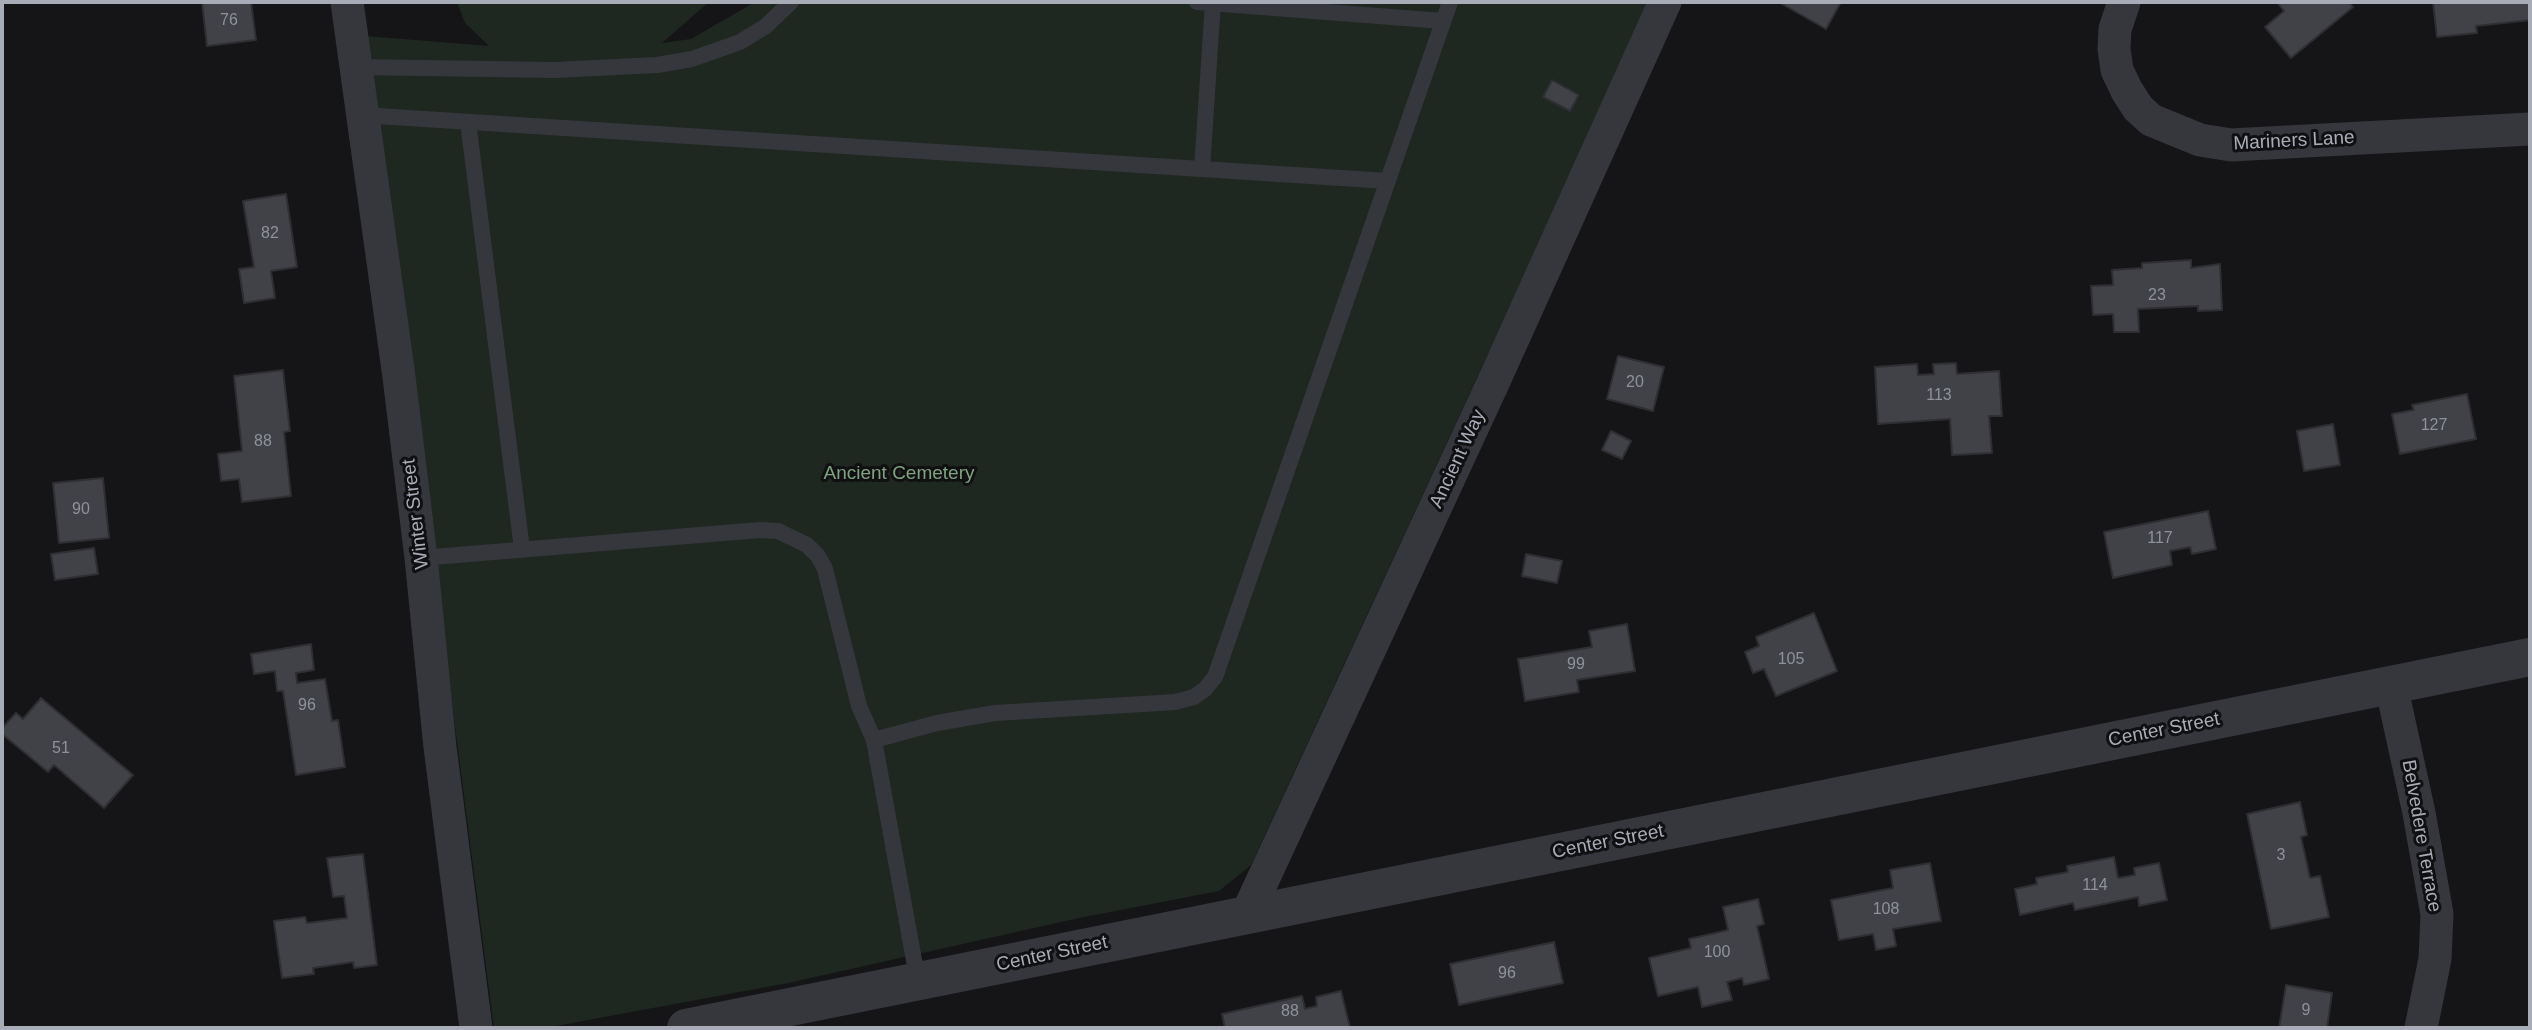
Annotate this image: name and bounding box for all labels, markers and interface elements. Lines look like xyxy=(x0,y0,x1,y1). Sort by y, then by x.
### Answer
house number: 76 xyxy=(220,11,238,31)
street label: Mariners Lane xyxy=(2233,126,2355,156)
house number: 82 xyxy=(261,224,279,244)
house number: 23 xyxy=(2148,286,2166,306)
house number: 20 xyxy=(1626,373,1644,393)
house number: 113 xyxy=(1926,386,1952,406)
street label: Ancient Way xyxy=(1425,406,1491,512)
house number: 127 xyxy=(2421,416,2447,436)
house number: 88 xyxy=(254,432,272,452)
street label: Winter Street xyxy=(398,458,434,570)
park label: Ancient Cemetery xyxy=(823,463,975,485)
house number: 90 xyxy=(72,500,90,520)
house number: 117 xyxy=(2147,529,2173,549)
house number: 105 xyxy=(1778,650,1804,670)
house number: 99 xyxy=(1567,655,1585,675)
house number: 96 xyxy=(298,696,316,716)
street label: Center Street xyxy=(2106,708,2222,752)
house number: 51 xyxy=(52,739,70,759)
street label: Belvedere Terrace xyxy=(2396,758,2446,914)
street label: Center Street xyxy=(1550,820,1666,864)
house number: 3 xyxy=(2277,846,2285,866)
house number: 114 xyxy=(2082,876,2108,896)
house number: 108 xyxy=(1873,900,1899,920)
street label: Center Street xyxy=(994,931,1110,977)
house number: 100 xyxy=(1704,943,1730,963)
house number: 96 xyxy=(1498,964,1516,984)
house number: 9 xyxy=(2302,1001,2310,1021)
house number: 88 xyxy=(1281,1002,1299,1022)

